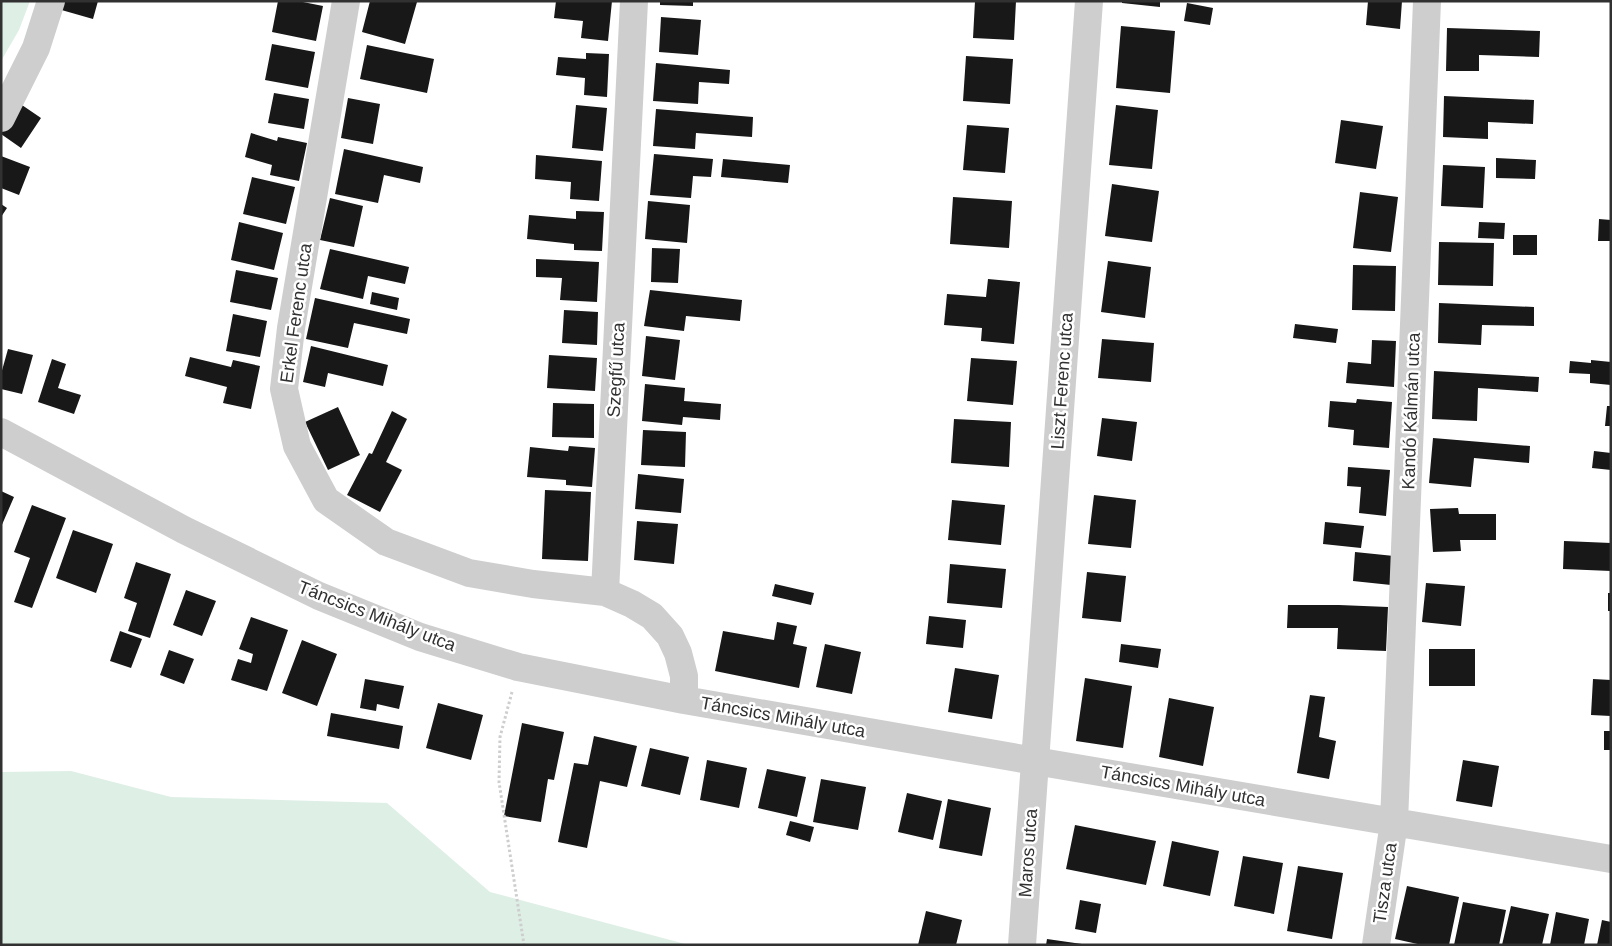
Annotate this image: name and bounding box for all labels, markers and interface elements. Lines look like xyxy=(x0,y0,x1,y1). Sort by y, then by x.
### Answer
street label: Erkel Ferenc utca xyxy=(276,241,316,384)
street label: Liszt Ferenc utca xyxy=(1047,311,1077,450)
street label: Szegfű utca xyxy=(604,321,629,418)
street label: Kandó Kálmán utca xyxy=(1398,331,1424,490)
street label: Táncsics Mihály utca xyxy=(295,577,459,656)
street label: Táncsics Mihály utca xyxy=(699,693,868,742)
street label: Táncsics Mihály utca xyxy=(1099,762,1268,811)
street label: Maros utca xyxy=(1015,807,1041,898)
street label: Tisza utca xyxy=(1369,840,1401,925)

